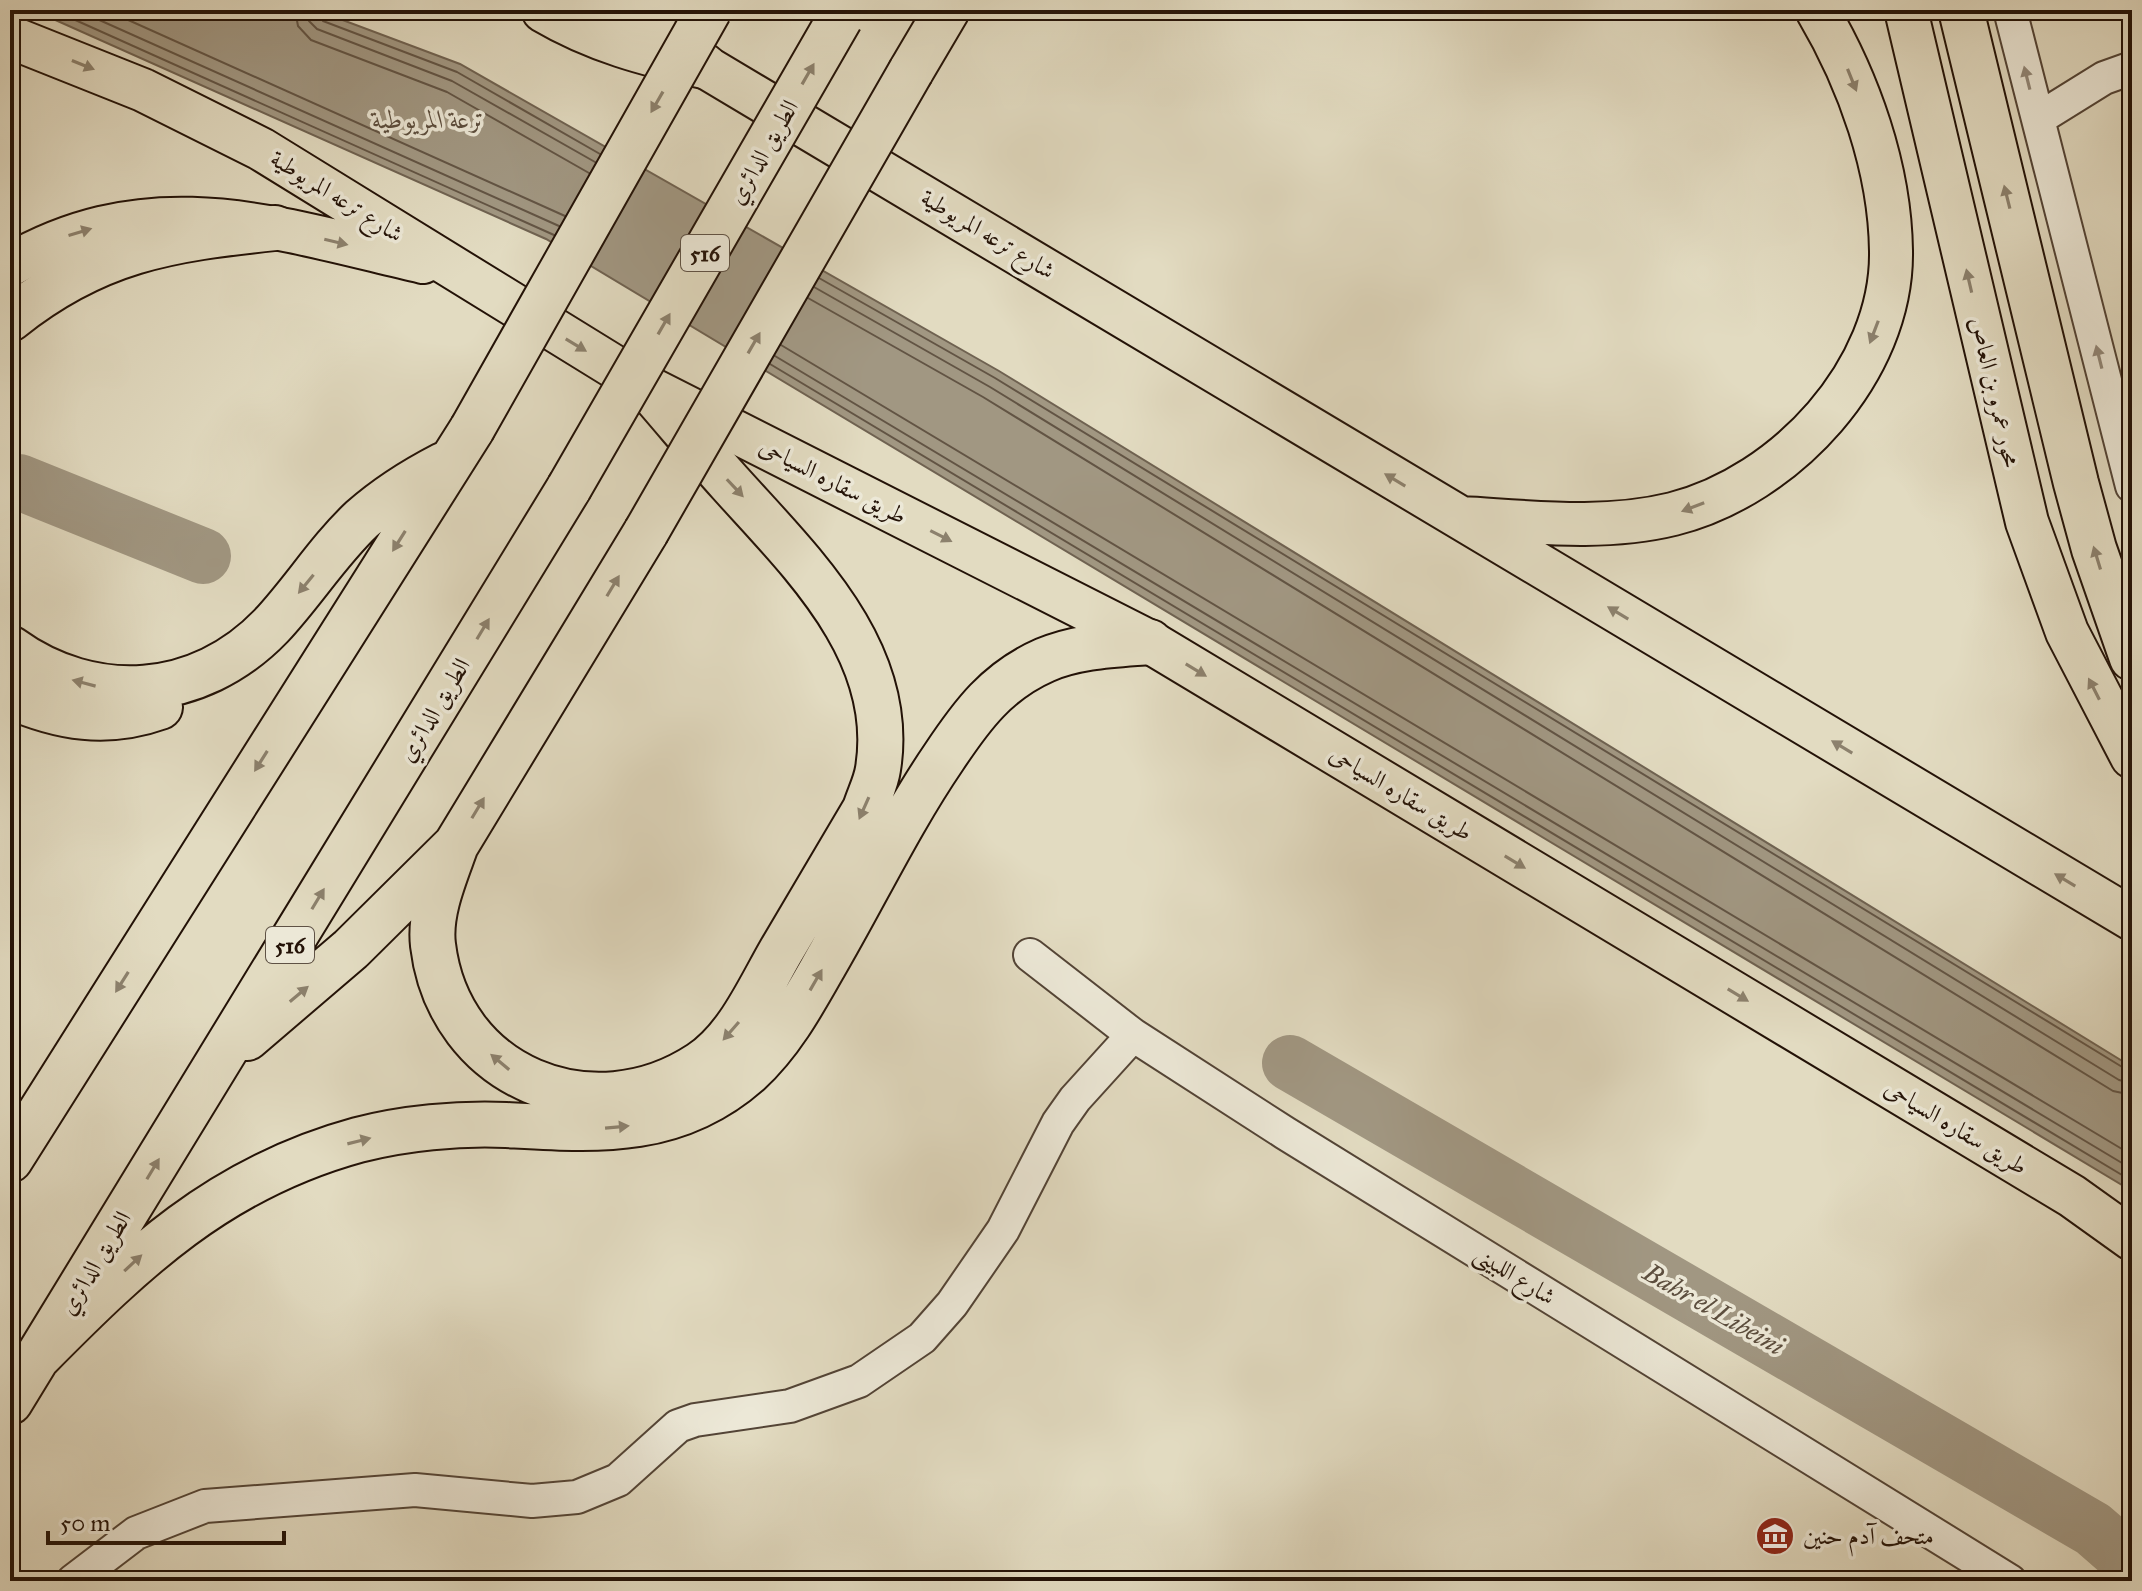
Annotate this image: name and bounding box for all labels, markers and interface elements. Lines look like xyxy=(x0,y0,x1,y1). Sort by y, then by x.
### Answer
one-way arrow xyxy=(71,59,95,72)
one-way arrow xyxy=(801,63,815,85)
one-way arrow xyxy=(2021,65,2033,90)
one-way arrow xyxy=(1846,68,1859,92)
one-way arrow xyxy=(650,91,664,113)
street label: الطريق الدائري xyxy=(721,94,808,212)
water label: ترعة المريوطية xyxy=(370,103,486,136)
street label: شارع ترعه المريوطية xyxy=(262,143,409,253)
street label: شارع ترعه المريوطية xyxy=(913,182,1061,290)
one-way arrow xyxy=(2000,185,2013,210)
one-way arrow xyxy=(69,225,93,238)
road number: 516 xyxy=(681,235,729,271)
one-way arrow xyxy=(324,236,349,249)
one-way arrow xyxy=(1962,268,1975,293)
one-way arrow xyxy=(657,313,671,335)
street label: محور عمرو بن العاص xyxy=(1963,314,2027,471)
one-way arrow xyxy=(1867,320,1880,344)
one-way arrow xyxy=(747,332,761,354)
one-way arrow xyxy=(565,338,587,352)
one-way arrow xyxy=(2092,344,2104,369)
street label: طريق سقاره السياحى xyxy=(754,431,912,531)
one-way arrow xyxy=(1384,473,1406,487)
one-way arrow xyxy=(725,478,743,497)
one-way arrow xyxy=(1681,501,1705,514)
one-way arrow xyxy=(930,529,952,543)
one-way arrow xyxy=(392,531,407,552)
one-way arrow xyxy=(2090,546,2103,570)
one-way arrow xyxy=(299,574,315,594)
one-way arrow xyxy=(606,575,620,597)
one-way arrow xyxy=(1607,607,1629,621)
one-way arrow xyxy=(475,618,490,641)
street label: الطريق الدائري xyxy=(391,653,480,770)
one-way arrow xyxy=(1185,663,1207,677)
one-way arrow xyxy=(72,676,96,689)
one-way arrow xyxy=(2087,677,2101,700)
street label: طريق سقاره السياحى xyxy=(1324,739,1478,847)
one-way arrow xyxy=(1831,740,1853,754)
one-way arrow xyxy=(253,751,268,772)
one-way arrow xyxy=(857,796,870,820)
one-way arrow xyxy=(471,797,485,819)
one-way arrow xyxy=(1504,854,1526,868)
one-way arrow xyxy=(2054,873,2076,887)
one-way arrow xyxy=(311,888,325,910)
road number: 516 xyxy=(266,927,314,963)
one-way arrow xyxy=(809,968,823,991)
one-way arrow xyxy=(115,971,130,992)
one-way arrow xyxy=(288,986,308,1003)
one-way arrow xyxy=(1727,988,1749,1002)
one-way arrow xyxy=(723,1022,741,1041)
one-way arrow xyxy=(491,1054,511,1071)
street label: طريق سقاره السياحى xyxy=(1879,1073,2033,1181)
one-way arrow xyxy=(605,1120,630,1133)
one-way arrow xyxy=(347,1134,372,1147)
one-way arrow xyxy=(146,1158,160,1180)
street label: الطريق الدائري xyxy=(52,1206,141,1323)
street label: شارع اللبينى xyxy=(1466,1238,1561,1316)
one-way arrow xyxy=(123,1255,142,1273)
water label: Bahr el Libeini xyxy=(1637,1255,1790,1362)
scale bar xyxy=(48,1495,284,1545)
text: 50 m xyxy=(60,1508,110,1538)
museum icon: متحف آدم حنين xyxy=(1754,1515,1796,1557)
place label: متحف آدم حنين xyxy=(1803,1521,1934,1557)

